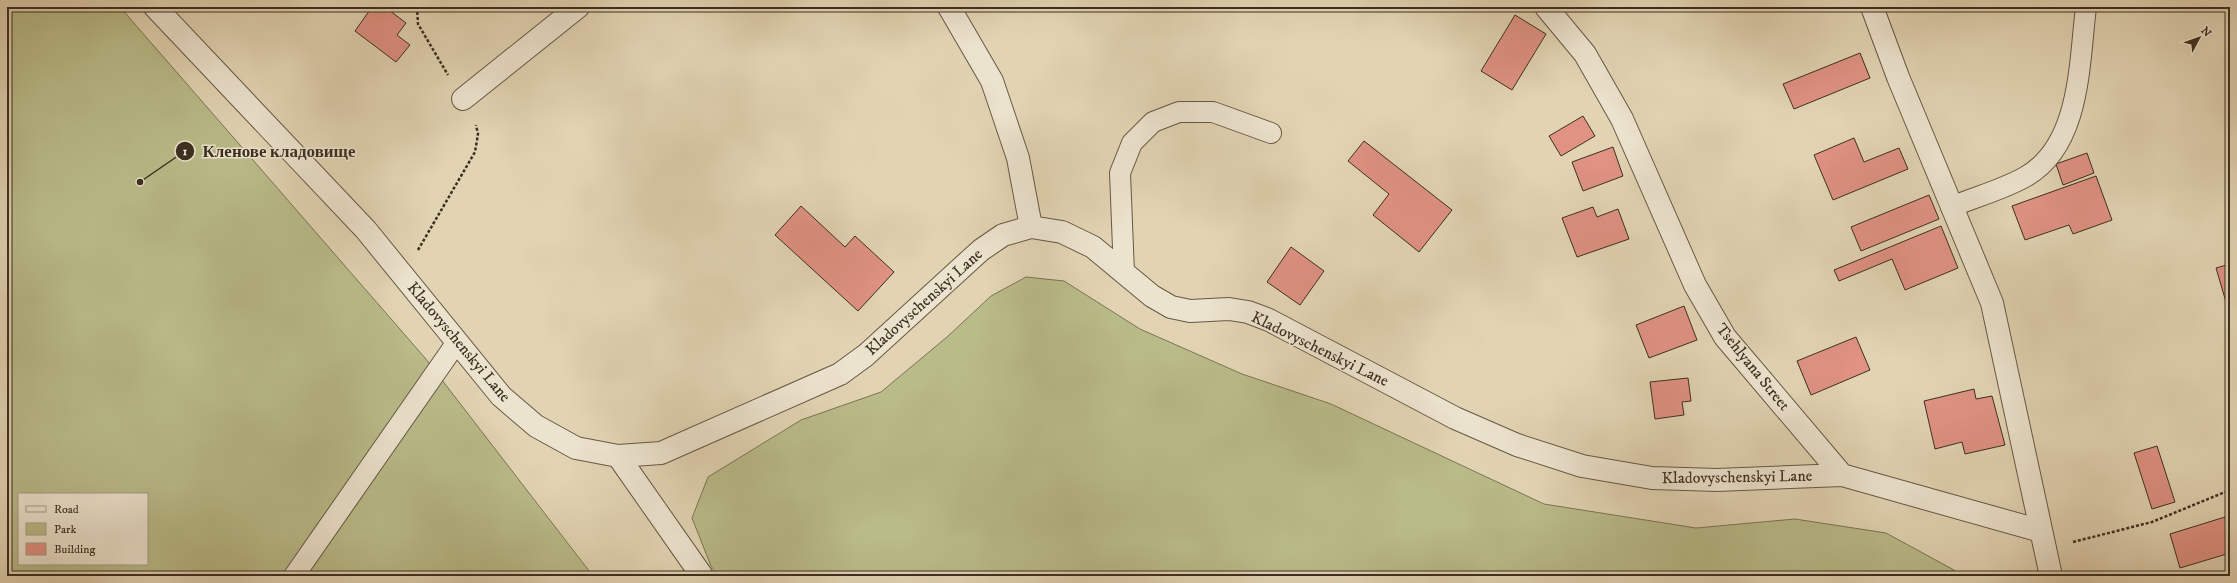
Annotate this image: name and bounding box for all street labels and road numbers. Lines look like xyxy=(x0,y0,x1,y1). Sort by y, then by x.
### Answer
street label: Kladovyschenskyi Lane xyxy=(861,244,987,360)
street label: Kladovyschenskyi Lane xyxy=(403,278,515,406)
street label: Kladovyschenskyi Lane xyxy=(1248,307,1392,391)
street label: Tsehlyana Street xyxy=(1712,319,1794,415)
street label: Kladovyschenskyi Lane xyxy=(1662,466,1813,488)

